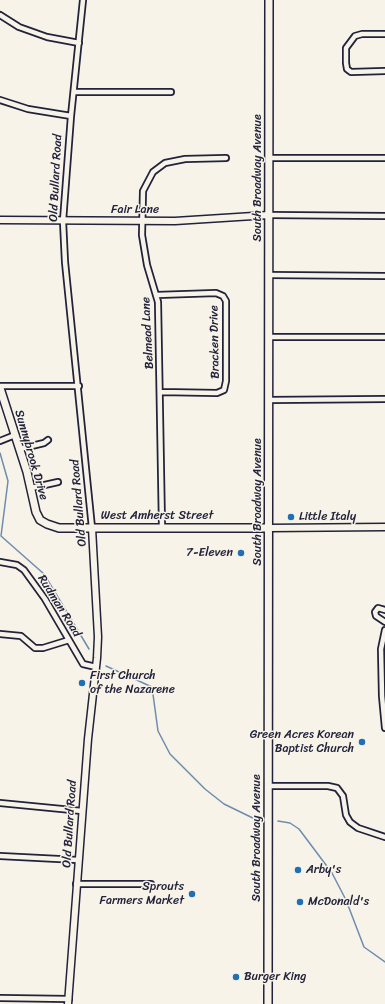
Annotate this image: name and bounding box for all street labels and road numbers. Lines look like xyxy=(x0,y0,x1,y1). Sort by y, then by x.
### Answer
street label: South Broadway Avenue xyxy=(251,114,265,242)
street label: Old Bullard Road xyxy=(47,134,65,222)
street label: Fair Lane xyxy=(111,203,159,217)
street label: Belmead Lane xyxy=(139,297,157,369)
street label: Bracken Drive xyxy=(207,305,223,379)
street label: Sunnybrook Drive xyxy=(11,408,51,502)
street label: South Broadway Avenue xyxy=(251,438,265,566)
street label: Old Bullard Road xyxy=(68,459,90,547)
street label: West Amherst Street xyxy=(101,509,213,523)
street label: Rudman Road xyxy=(34,572,84,640)
street label: South Broadway Avenue xyxy=(250,774,264,902)
street label: Old Bullard Road xyxy=(60,780,80,868)

